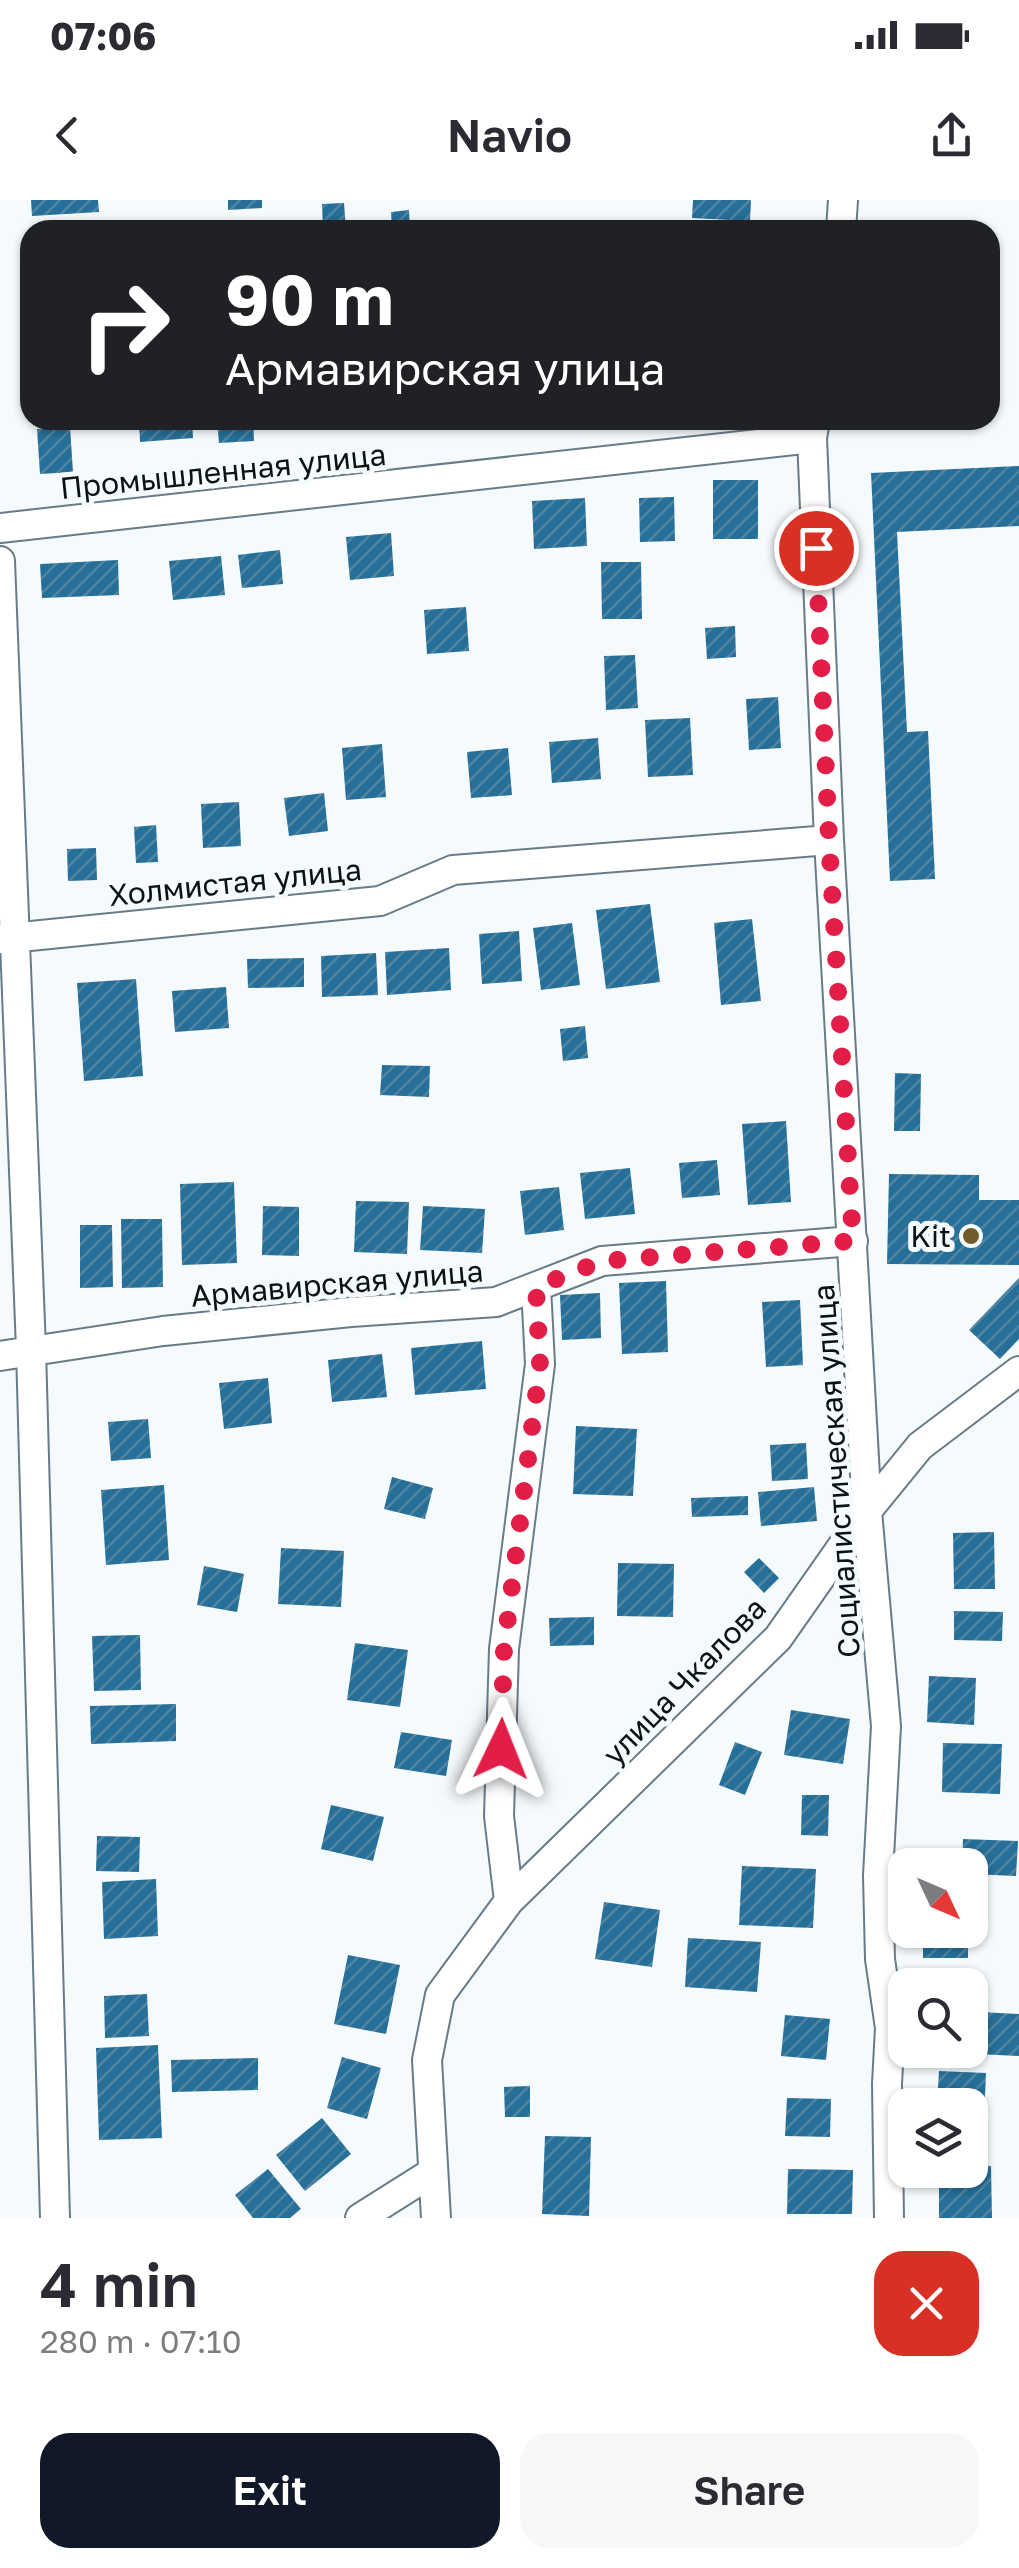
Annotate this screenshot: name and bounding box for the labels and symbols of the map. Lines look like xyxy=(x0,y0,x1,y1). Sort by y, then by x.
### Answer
street label: Промышленная улица xyxy=(58,436,388,506)
pin xyxy=(774,506,859,591)
street label: Холмистая улица xyxy=(107,851,363,913)
place label: Kit xyxy=(910,1218,951,1254)
marker: Kit xyxy=(960,1225,982,1247)
street label: Армавирская улица xyxy=(189,1252,485,1314)
street label: Социалистическая улица xyxy=(805,1283,867,1659)
street label: улица Чкалова xyxy=(595,1590,773,1772)
position arrow xyxy=(449,1697,553,1801)
north arrow xyxy=(888,1848,988,1948)

